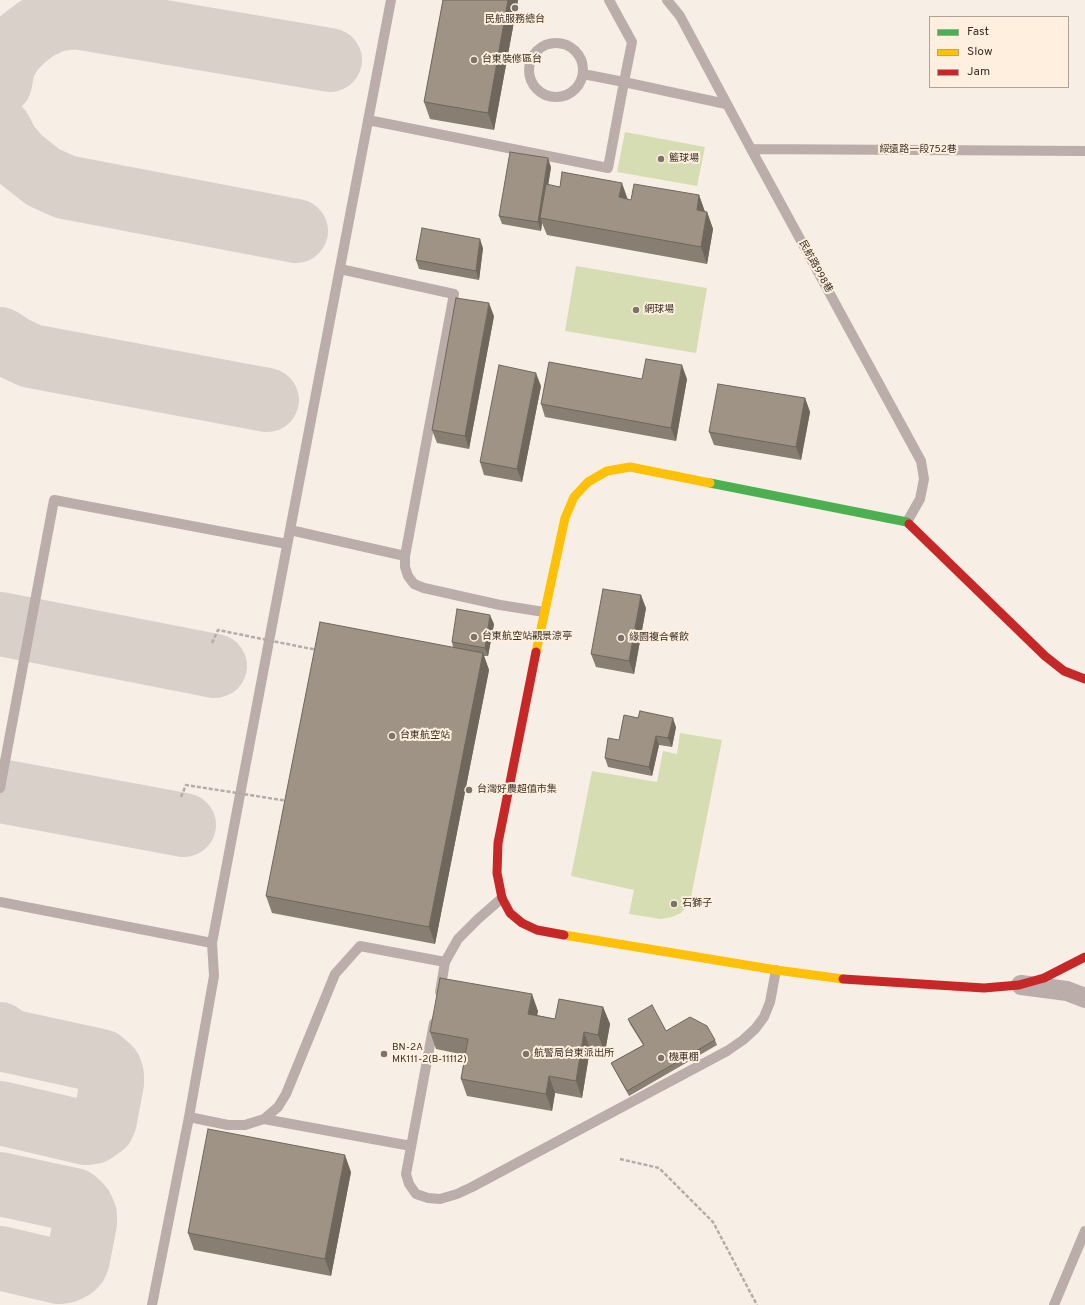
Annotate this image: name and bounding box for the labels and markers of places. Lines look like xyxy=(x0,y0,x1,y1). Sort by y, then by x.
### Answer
marker: 民航服務總台 xyxy=(510,3,520,13)
place label: 民航服務總台 xyxy=(485,14,545,26)
place label: 台東裝修區台 xyxy=(482,54,542,66)
marker: 台東裝修區台 xyxy=(469,55,479,65)
place label: 籃球場 xyxy=(669,153,699,165)
marker: 籃球場 xyxy=(656,154,666,164)
place label: 網球場 xyxy=(644,304,674,316)
marker: 網球場 xyxy=(631,305,641,315)
place label: 台東航空站觀景涼亭 xyxy=(482,631,572,643)
marker: 台東航空站觀景涼亭 xyxy=(469,632,479,642)
place label: 緣園複合餐飲 xyxy=(629,632,689,644)
marker: 緣園複合餐飲 xyxy=(616,633,626,643)
place label: 台東航空站 xyxy=(400,730,450,742)
marker: 台東航空站 xyxy=(387,731,397,741)
place label: 台灣好農超值市集 xyxy=(477,784,557,796)
marker: 台灣好農超值市集 xyxy=(464,785,474,795)
place label: 石獅子 xyxy=(682,898,712,910)
marker: 石獅子 xyxy=(669,899,679,909)
place label: BN-2A MK111-2(B-11112) xyxy=(392,1042,467,1066)
place label: 航警局台東派出所 xyxy=(534,1048,614,1060)
marker: BN-2A MK111-2(B-11112) xyxy=(379,1049,389,1059)
marker: 航警局台東派出所 xyxy=(521,1049,531,1059)
place label: 機車棚 xyxy=(669,1052,699,1064)
marker: 機車棚 xyxy=(656,1053,666,1063)

